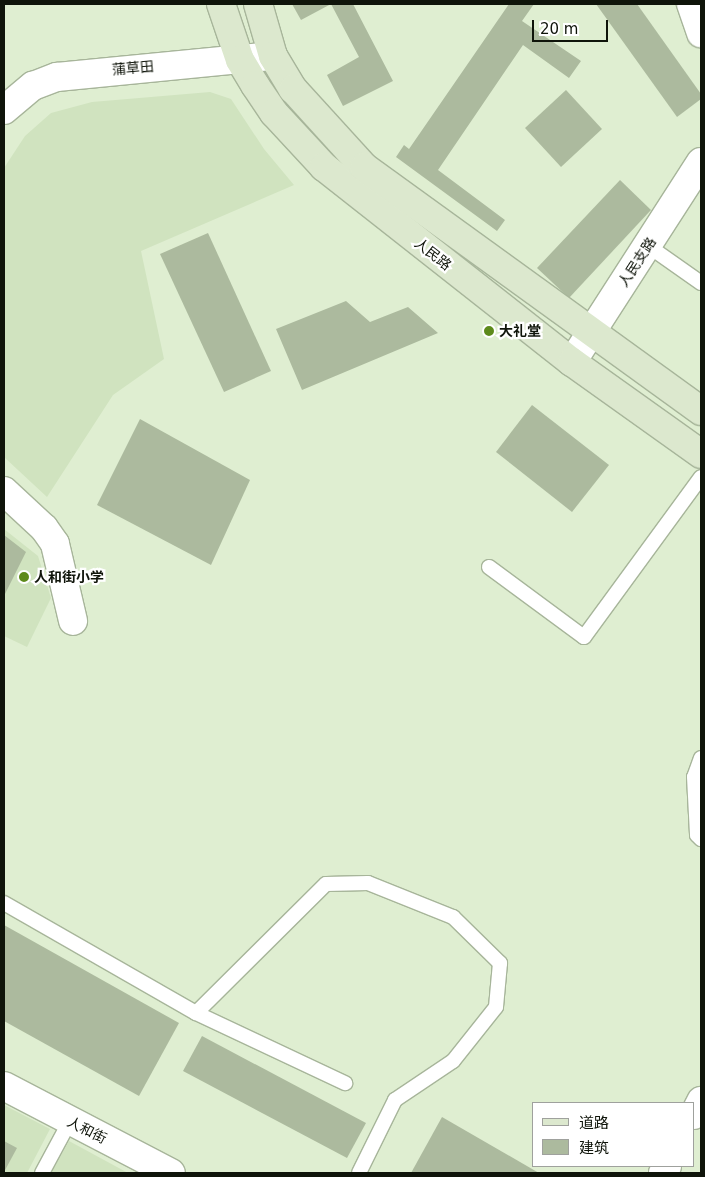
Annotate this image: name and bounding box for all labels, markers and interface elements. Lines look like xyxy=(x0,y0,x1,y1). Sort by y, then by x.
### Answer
scale bar xyxy=(535,10,611,42)
text: 20 m xyxy=(540,20,578,38)
street label: 蒲草田 xyxy=(111,58,155,78)
street label: 人民路 xyxy=(411,234,455,274)
street label: 人民支路 xyxy=(615,234,659,290)
place label: 大礼堂 xyxy=(499,323,541,339)
marker: 大礼堂 xyxy=(483,325,495,337)
place label: 人和街小学 xyxy=(34,569,104,585)
marker: 人和街小学 xyxy=(18,571,30,583)
legend xyxy=(532,1102,695,1167)
street label: 人和街 xyxy=(64,1113,110,1147)
text: 道路 xyxy=(579,1114,609,1132)
text: 建筑 xyxy=(579,1139,609,1157)

